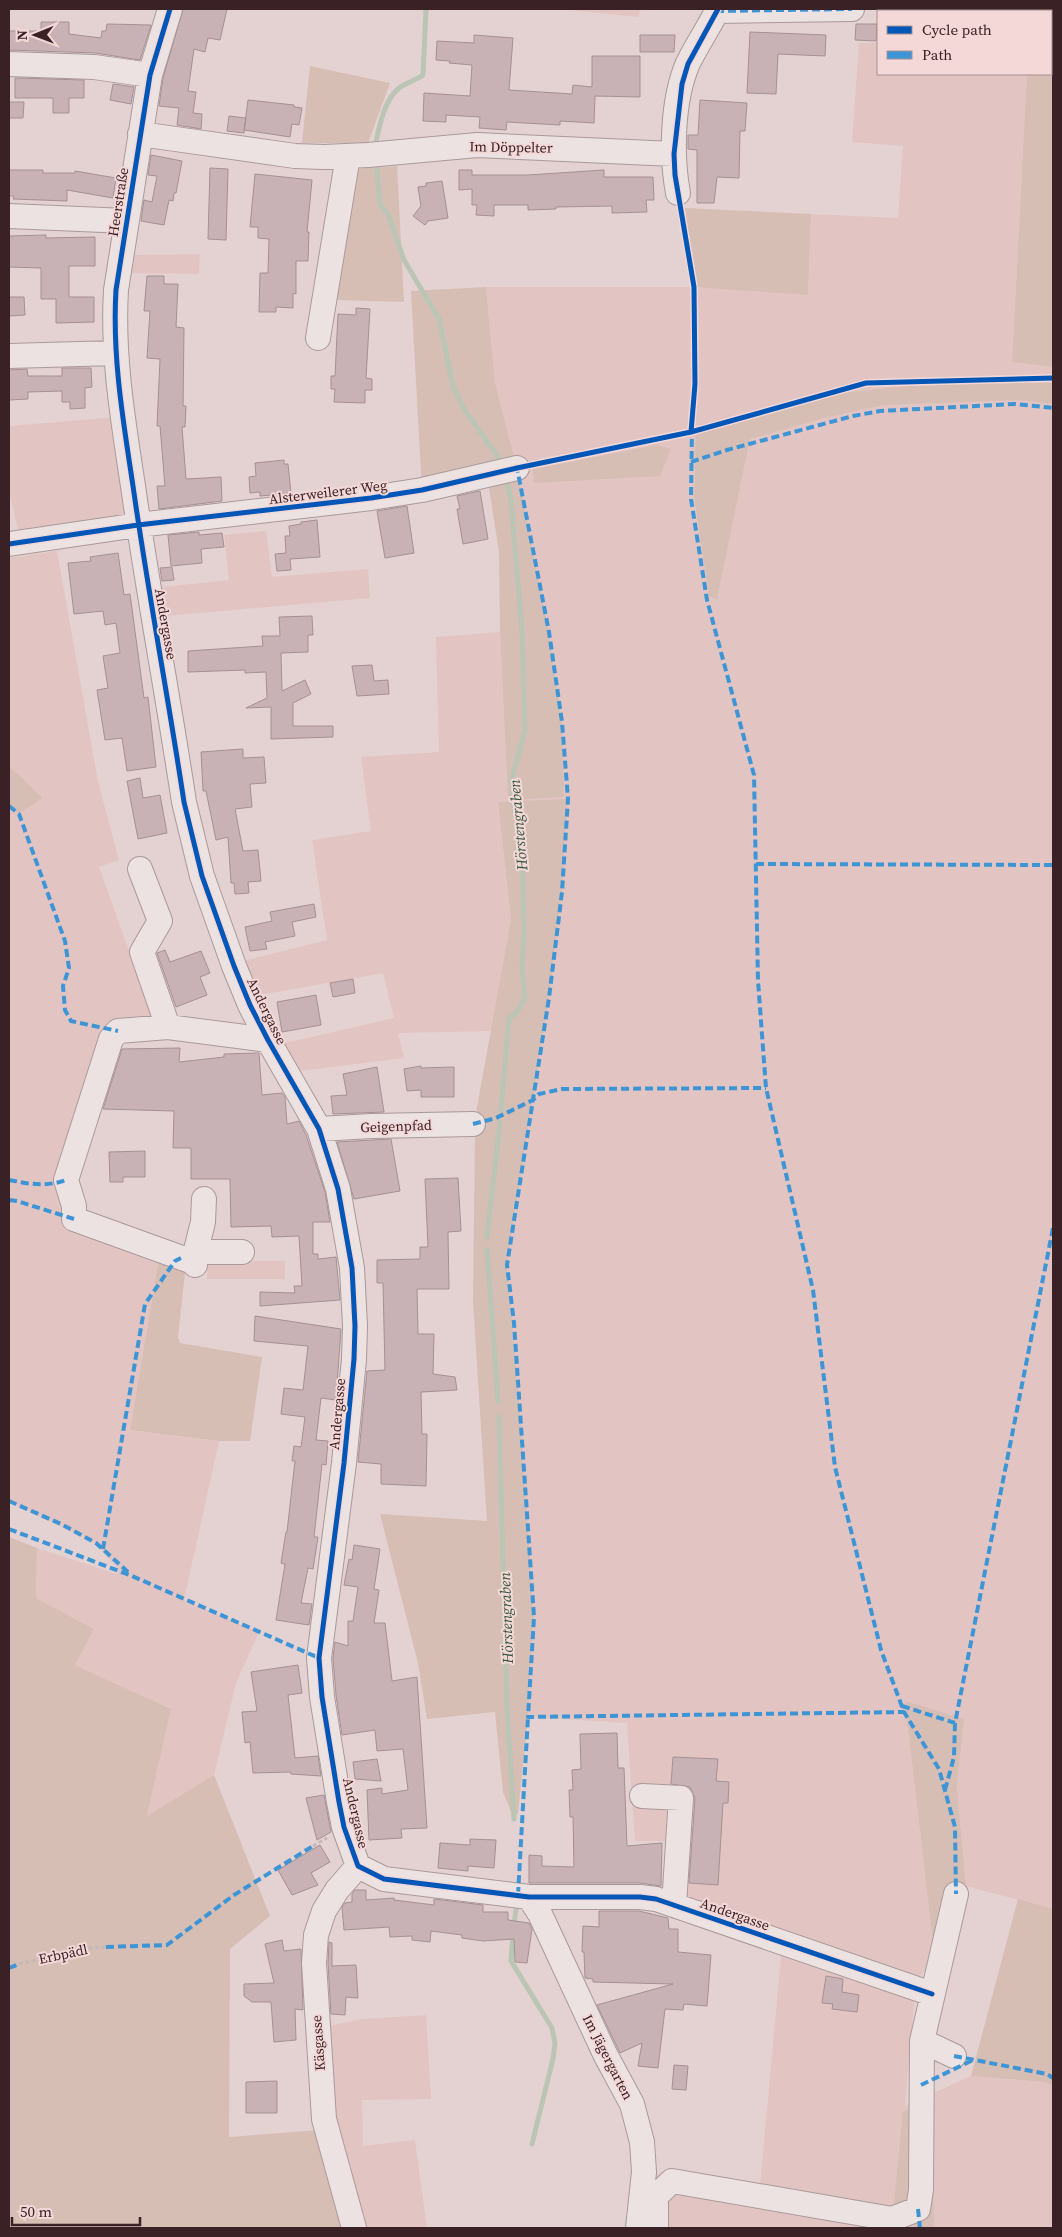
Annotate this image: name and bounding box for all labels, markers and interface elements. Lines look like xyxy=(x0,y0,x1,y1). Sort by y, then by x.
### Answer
north arrow xyxy=(10,10,60,60)
legend xyxy=(877,10,1052,75)
text: Cycle path xyxy=(922,19,992,40)
text: N xyxy=(12,30,32,41)
text: Path xyxy=(922,44,952,65)
street label: Im Döppelter xyxy=(469,136,553,158)
street label: Heerstraße xyxy=(103,166,133,238)
street label: Alsterweilerer Weg xyxy=(268,475,388,509)
street label: Andergasse xyxy=(150,587,182,661)
water label: Hörstengraben xyxy=(504,778,533,872)
street label: Andergasse xyxy=(242,974,292,1048)
street label: Geigenpfad xyxy=(360,1115,432,1137)
street label: Andergasse xyxy=(324,1377,350,1451)
water label: Hörstengraben xyxy=(494,1571,518,1665)
street label: Andergasse xyxy=(338,1776,374,1850)
street label: Andergasse xyxy=(698,1893,772,1935)
street label: Erbpädl xyxy=(37,1939,89,1969)
street label: Im Jägergarten xyxy=(578,2011,638,2104)
street label: Käsgasse xyxy=(306,2014,330,2072)
scale bar xyxy=(12,2194,140,2226)
text: 50 m xyxy=(20,2201,52,2222)

